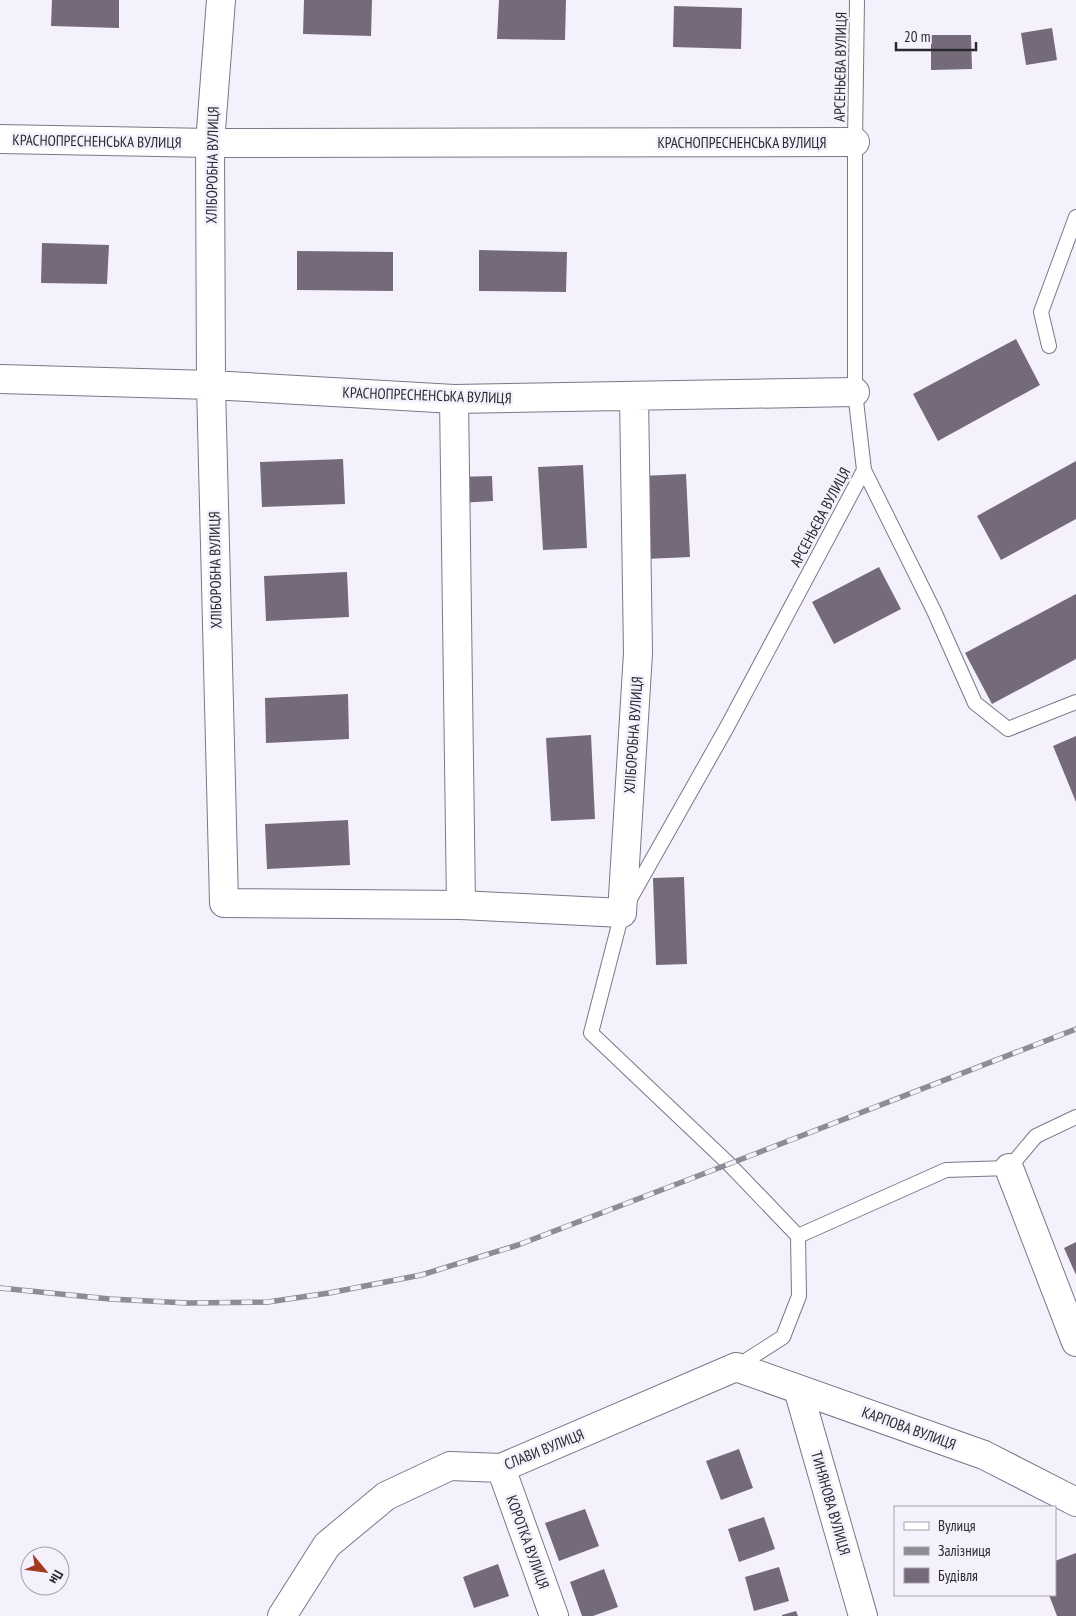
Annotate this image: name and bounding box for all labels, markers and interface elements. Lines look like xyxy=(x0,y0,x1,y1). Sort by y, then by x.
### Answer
street label: АРСЕНЬЄВА ВУЛИЦЯ xyxy=(830,12,850,122)
scale bar xyxy=(896,20,976,52)
text: 20 m xyxy=(904,27,930,46)
street label: ХЛІБОРОБНА ВУЛИЦЯ xyxy=(201,106,223,224)
street label: КРАСНОПРЕСНЕНСЬКА ВУЛИЦЯ xyxy=(12,130,182,152)
street label: КРАСНОПРЕСНЕНСЬКА ВУЛИЦЯ xyxy=(657,133,827,152)
street label: КРАСНОПРЕСНЕНСЬКА ВУЛИЦЯ xyxy=(342,383,512,407)
street label: АРСЕНЬЄВА ВУЛИЦЯ xyxy=(786,464,854,570)
street label: ХЛІБОРОБНА ВУЛИЦЯ xyxy=(204,511,226,629)
street label: ХЛІБОРОБНА ВУЛИЦЯ xyxy=(619,676,647,794)
street label: КАРПОВА ВУЛИЦЯ xyxy=(859,1402,959,1454)
street label: СЛАВИ ВУЛИЦЯ xyxy=(501,1424,587,1474)
street label: ТИНЯНОВА ВУЛИЦЯ xyxy=(807,1449,855,1557)
street label: КОРОТКА ВУЛИЦЯ xyxy=(502,1493,554,1591)
legend xyxy=(894,1506,1056,1596)
text: Вулиця xyxy=(938,1516,976,1535)
text: Залізниця xyxy=(938,1541,991,1560)
north arrow xyxy=(20,1546,70,1596)
text: Будівля xyxy=(938,1566,978,1585)
text: Пн xyxy=(45,1567,68,1588)

